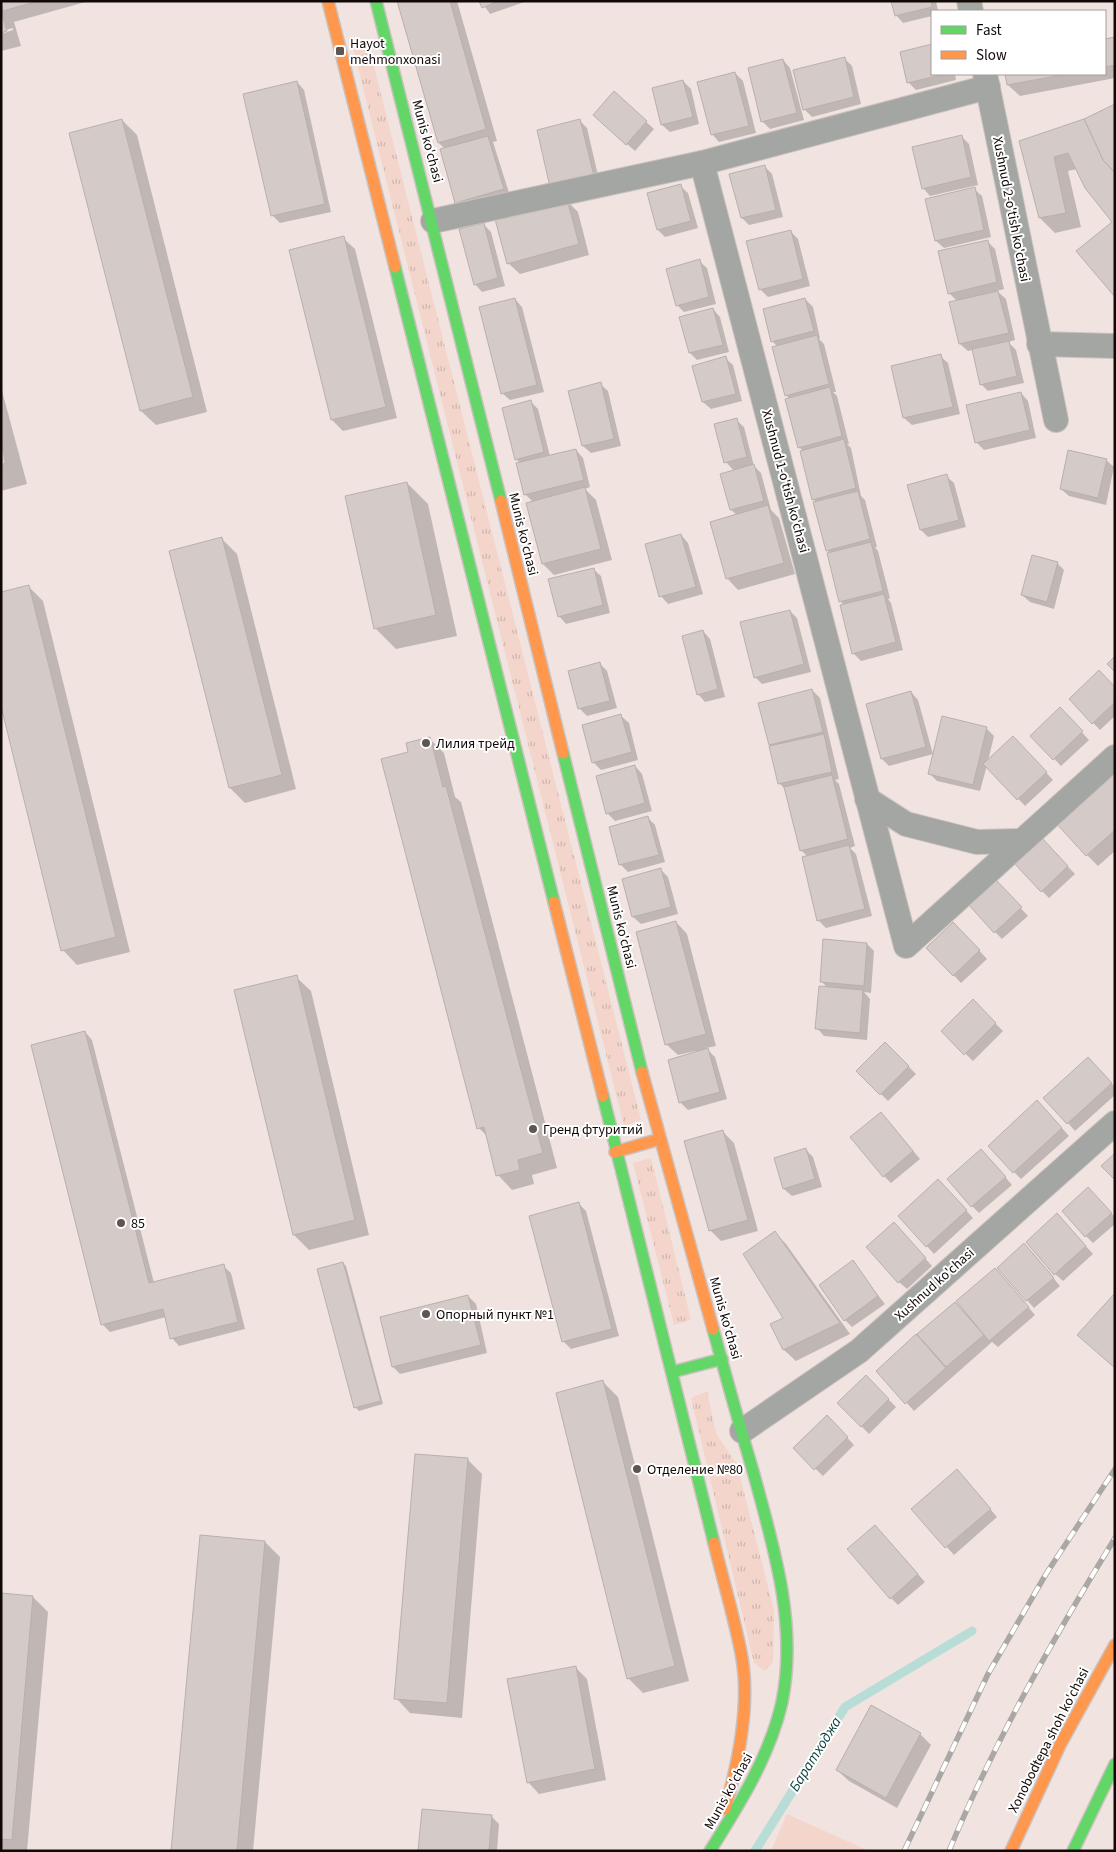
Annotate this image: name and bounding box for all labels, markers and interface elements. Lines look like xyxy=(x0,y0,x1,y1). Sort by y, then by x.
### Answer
legend xyxy=(931,10,1106,75)
text: Fast xyxy=(976,20,1002,41)
place label: Hayot mehmonxonasi xyxy=(350,34,441,70)
marker: Hayot mehmonxonasi xyxy=(334,45,346,57)
text: Slow xyxy=(976,45,1007,66)
street label: Munis ko'chasi xyxy=(406,98,448,185)
street label: Xushnud 2-o'tish ko'chasi xyxy=(987,135,1035,284)
street label: Xushnud 1-o'tish ko'chasi xyxy=(756,407,814,555)
street label: Munis ko'chasi xyxy=(503,491,543,578)
place label: Лилия трейд xyxy=(436,734,515,754)
marker: Лилия трейд xyxy=(420,737,432,749)
street label: Munis ko'chasi xyxy=(601,884,641,971)
place label: Гренд фтуритий xyxy=(543,1120,643,1140)
marker: Гренд фтуритий xyxy=(527,1123,539,1135)
place label: 85 xyxy=(131,1214,145,1234)
marker: 85 xyxy=(115,1217,127,1229)
street label: Xushnud ko'chasi xyxy=(890,1243,979,1326)
street label: Munis ko'chasi xyxy=(704,1275,746,1362)
place label: Опорный пункт №1 xyxy=(436,1305,554,1325)
marker: Опорный пункт №1 xyxy=(420,1308,432,1320)
place label: Отделение №80 xyxy=(647,1460,743,1480)
marker: Отделение №80 xyxy=(631,1463,643,1475)
street label: Xonobodtepa shoh ko'chasi xyxy=(1003,1664,1094,1817)
water label: Баратходжа xyxy=(784,1713,847,1796)
street label: Munis ko'chasi xyxy=(700,1750,758,1833)

